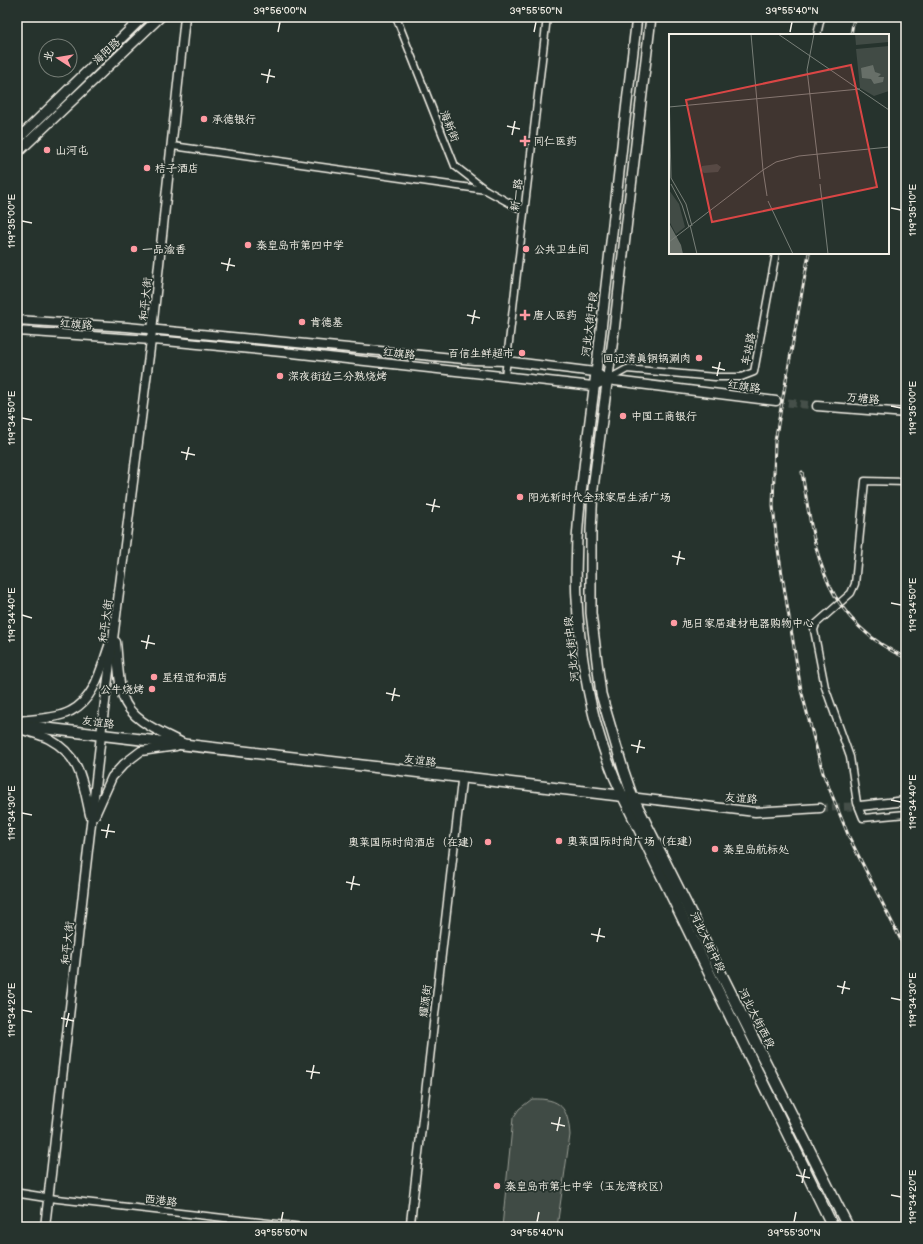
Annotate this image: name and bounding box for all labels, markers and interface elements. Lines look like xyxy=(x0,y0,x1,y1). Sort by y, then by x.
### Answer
text: 39°56'00"N xyxy=(253,5,307,17)
text: 39°55'50"N xyxy=(509,5,563,17)
text: 39°55'40"N xyxy=(765,5,819,17)
inset map xyxy=(669,34,889,254)
street label: 海阳路 xyxy=(90,35,123,67)
north arrow xyxy=(38,38,78,78)
text: 北 xyxy=(41,49,56,63)
street label: 海新街 xyxy=(437,108,462,145)
place label: 承德银行 xyxy=(212,113,256,126)
marker: 承德银行 xyxy=(199,114,209,124)
place label: 同仁医药 xyxy=(533,135,577,148)
marker: 同仁医药 xyxy=(520,136,530,146)
place label: 山河屯 xyxy=(55,144,88,157)
marker: 山河屯 xyxy=(42,145,52,155)
place label: 桔子酒店 xyxy=(155,162,199,175)
marker: 桔子酒店 xyxy=(142,163,152,173)
street label: 新一路 xyxy=(508,178,525,212)
text: 119°35'10"E xyxy=(907,183,919,236)
text: 119°35'00"E xyxy=(6,193,18,248)
place label: 秦皇岛市第四中学 xyxy=(256,239,344,252)
marker: 秦皇岛市第四中学 xyxy=(243,240,253,250)
place label: 一品渝香 xyxy=(142,243,186,256)
place label: 公共卫生间 xyxy=(534,243,589,256)
marker: 一品渝香 xyxy=(129,244,139,254)
marker: 公共卫生间 xyxy=(521,244,531,254)
street label: 和平大街 xyxy=(137,275,154,322)
street label: 河北大街中段 xyxy=(579,291,600,358)
place label: 唐人医药 xyxy=(533,309,577,322)
marker: 唐人医药 xyxy=(520,310,530,320)
place label: 肯德基 xyxy=(310,316,343,329)
street label: 红旗路 xyxy=(59,317,93,332)
marker: 肯德基 xyxy=(297,317,307,327)
street label: 车站路 xyxy=(739,332,758,367)
street label: 红旗路 xyxy=(382,345,416,362)
place label: 百信生鲜超市 xyxy=(448,347,514,360)
marker: 百信生鲜超市 xyxy=(517,348,527,358)
place label: 回记清真铜锅涮肉 xyxy=(603,352,691,365)
marker: 回记清真铜锅涮肉 xyxy=(694,353,704,363)
place label: 深夜街边三分熟烧烤 xyxy=(288,370,387,383)
marker: 深夜街边三分熟烧烤 xyxy=(275,371,285,381)
street label: 红旗路 xyxy=(727,378,761,395)
text: 119°35'00"E xyxy=(907,380,919,435)
text: 119°34'50"E xyxy=(6,390,18,445)
street label: 万塘路 xyxy=(846,391,880,406)
place label: 中国工商银行 xyxy=(631,410,697,423)
marker: 中国工商银行 xyxy=(618,411,628,421)
place label: 阳光新时代全球家居生活广场 xyxy=(528,491,671,504)
marker: 阳光新时代全球家居生活广场 xyxy=(515,492,525,502)
text: 119°34'50"E xyxy=(907,577,919,632)
text: 119°34'40"E xyxy=(6,587,18,642)
street label: 和平大街 xyxy=(96,597,115,644)
street label: 河北大街中段 xyxy=(562,615,581,682)
place label: 旭日家居建材电器购物中心 xyxy=(682,617,814,630)
marker: 旭日家居建材电器购物中心 xyxy=(669,618,679,628)
place label: 星程谊和酒店 xyxy=(162,671,228,684)
marker: 星程谊和酒店 xyxy=(149,672,159,682)
place label: 公牛烧烤 xyxy=(100,683,144,696)
marker: 公牛烧烤 xyxy=(147,684,157,694)
street label: 友谊路 xyxy=(81,714,115,731)
street label: 友谊路 xyxy=(403,752,437,769)
text: 119°34'40"E xyxy=(907,774,919,829)
text: 119°34'30"E xyxy=(6,785,18,840)
street label: 友谊路 xyxy=(724,791,758,806)
place label: 奥莱国际时尚广场（在建） xyxy=(567,835,699,848)
place label: 奥莱国际时尚酒店（在建） xyxy=(348,836,480,849)
marker: 奥莱国际时尚广场（在建） xyxy=(554,836,564,846)
marker: 奥莱国际时尚酒店（在建） xyxy=(483,837,493,847)
place label: 秦皇岛航标处 xyxy=(723,843,789,856)
marker: 秦皇岛航标处 xyxy=(710,844,720,854)
street label: 河北大街中段 xyxy=(687,910,728,975)
street label: 和平大街 xyxy=(59,919,76,966)
text: 119°34'30"E xyxy=(907,972,919,1027)
text: 119°34'20"E xyxy=(6,982,18,1037)
street label: 耀源街 xyxy=(417,983,434,1018)
street label: 河北大街西段 xyxy=(736,986,777,1051)
text: 119°34'20"E xyxy=(907,1169,919,1224)
place label: 秦皇岛市第七中学（玉龙湾校区） xyxy=(505,1180,670,1193)
marker: 秦皇岛市第七中学（玉龙湾校区） xyxy=(492,1181,502,1191)
street label: 西港路 xyxy=(144,1192,178,1209)
text: 39°55'50"N xyxy=(254,1227,308,1239)
text: 39°55'40"N xyxy=(510,1227,564,1239)
text: 39°55'30"N xyxy=(767,1227,821,1239)

